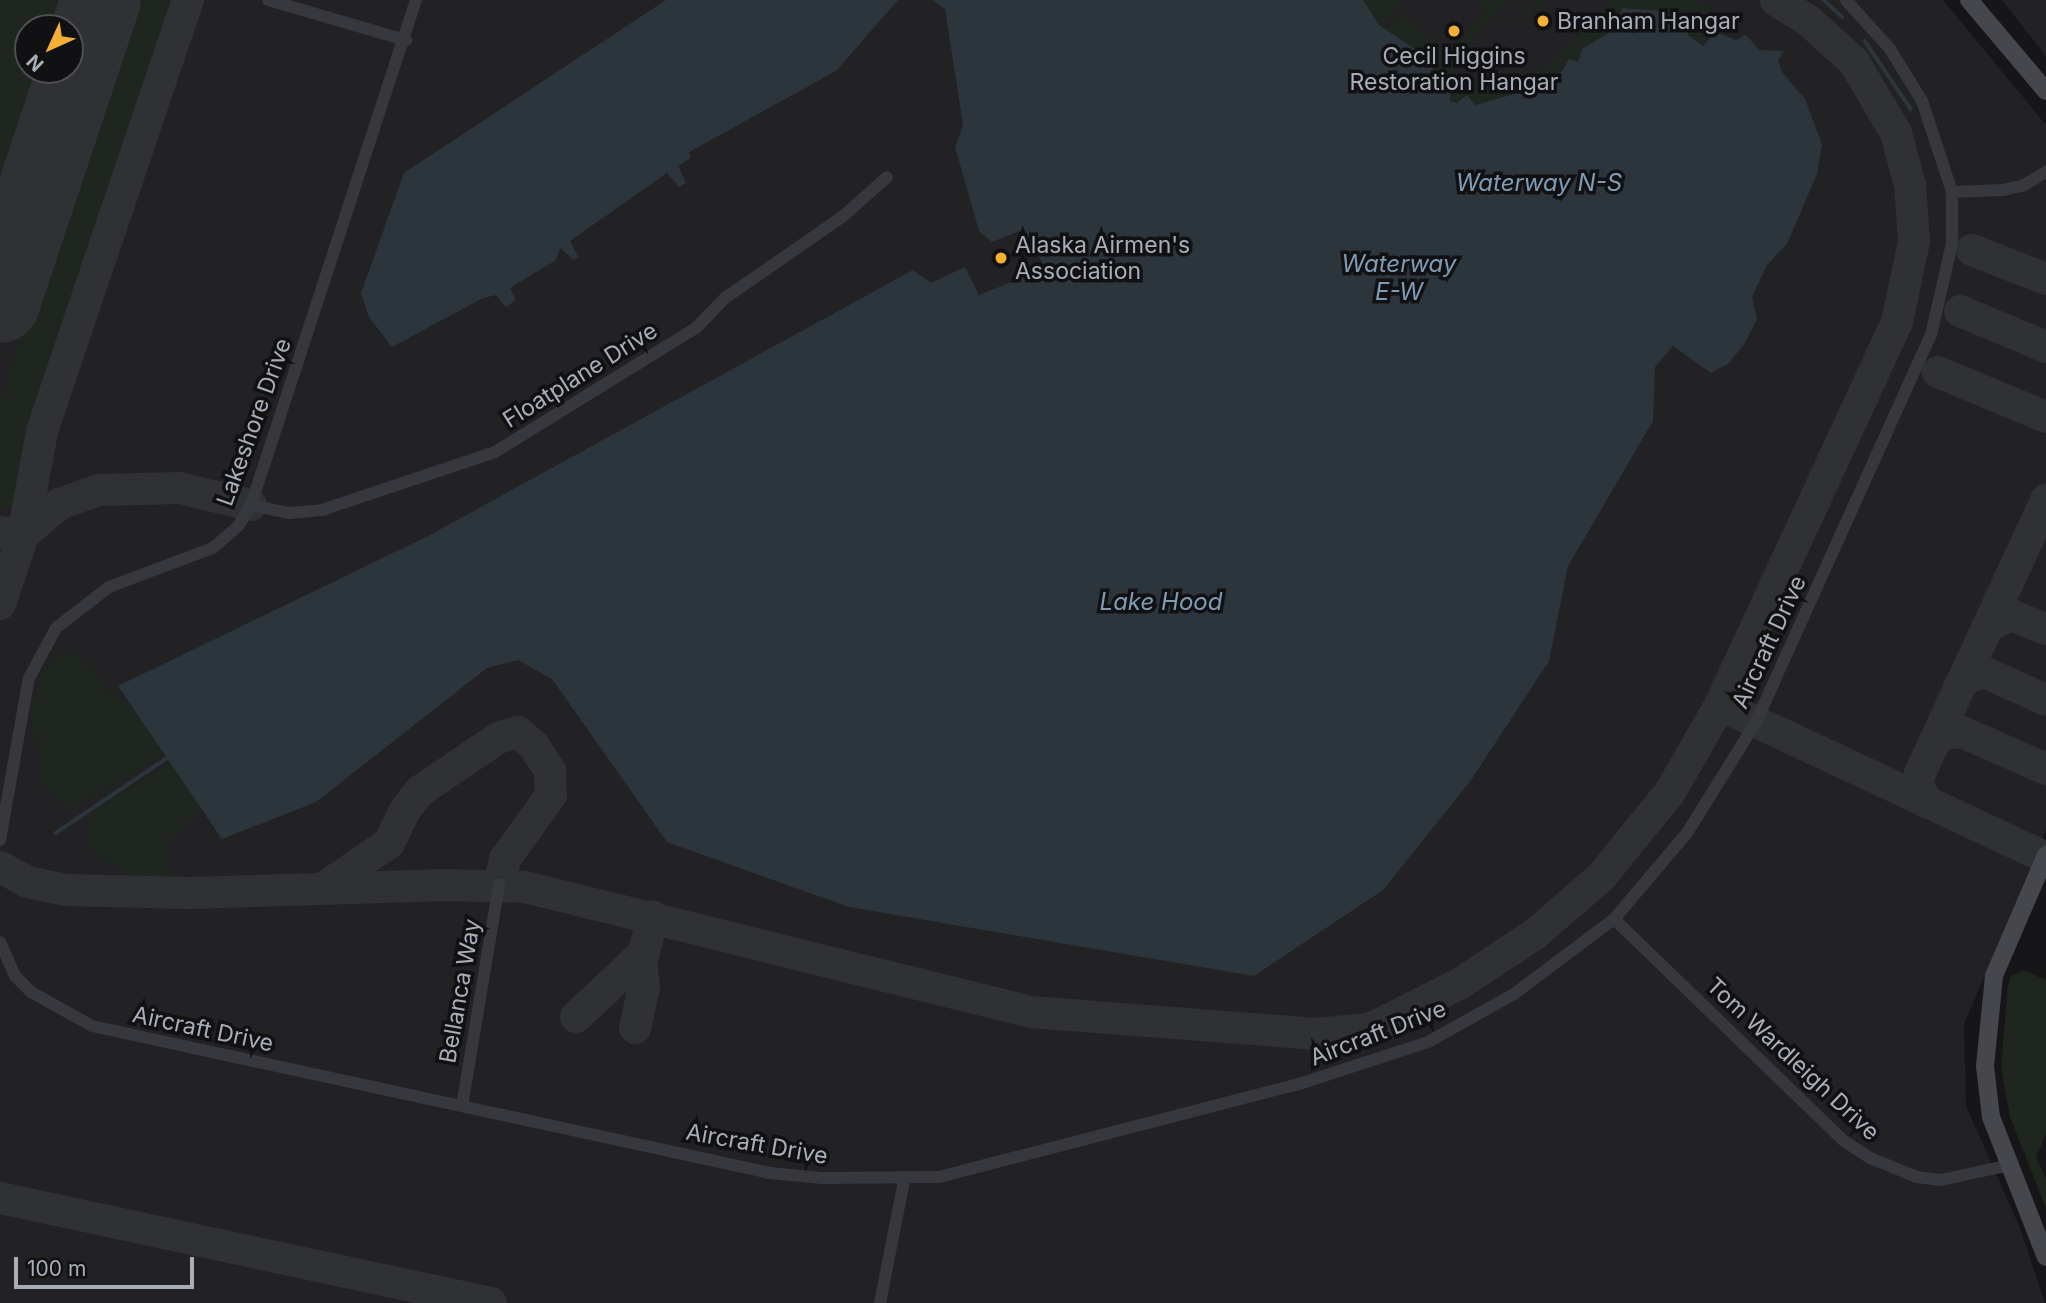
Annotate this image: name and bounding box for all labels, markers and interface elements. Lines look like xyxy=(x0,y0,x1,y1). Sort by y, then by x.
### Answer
place label: Branham Hangar xyxy=(1557,7,1740,35)
marker: Branham Hangar xyxy=(1535,13,1551,29)
north arrow xyxy=(14,14,84,84)
marker: Cecil Higgins Restoration Hangar xyxy=(1446,23,1462,39)
place label: Cecil Higgins Restoration Hangar xyxy=(1350,42,1558,96)
text: N xyxy=(22,50,48,76)
water label: Waterway N-S xyxy=(1456,169,1622,197)
place label: Alaska Airmen's Association xyxy=(1015,231,1190,285)
marker: Alaska Airmen's Association xyxy=(993,250,1009,266)
water label: Waterway E-W xyxy=(1342,250,1456,306)
street label: Floatplane Drive xyxy=(498,316,662,434)
street label: Lakeshore Drive xyxy=(211,334,297,510)
street label: Aircraft Drive xyxy=(1726,571,1812,713)
water label: Lake Hood xyxy=(1100,588,1222,616)
street label: Bellanca Way xyxy=(434,917,486,1065)
street label: Tom Wardleigh Drive xyxy=(1701,972,1885,1146)
street label: Aircraft Drive xyxy=(1306,994,1450,1072)
street label: Aircraft Drive xyxy=(130,1001,276,1057)
street label: Aircraft Drive xyxy=(684,1118,830,1170)
scale bar xyxy=(18,1244,198,1288)
text: 100 m xyxy=(27,1256,86,1281)

